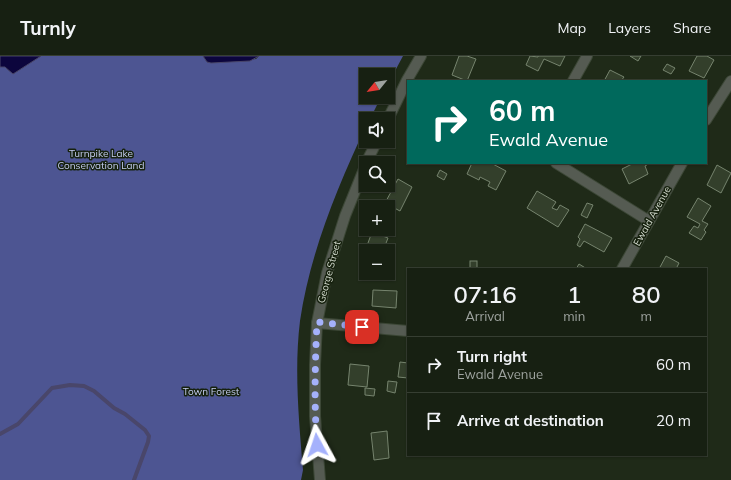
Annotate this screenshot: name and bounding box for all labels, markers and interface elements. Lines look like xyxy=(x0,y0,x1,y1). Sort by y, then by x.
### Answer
text: Turnly xyxy=(20,16,76,40)
text: Map xyxy=(557,19,586,37)
text: Layers xyxy=(608,19,651,37)
text: Share xyxy=(673,19,711,37)
north arrow xyxy=(359,68,395,104)
map controls xyxy=(359,68,395,280)
text: 60 m xyxy=(489,93,555,128)
icon: right xyxy=(423,96,475,148)
button: sound xyxy=(359,112,395,148)
text: Ewald Avenue xyxy=(489,128,608,151)
park label: Turnpike Lake Conservation Land xyxy=(58,147,144,172)
button: search xyxy=(359,156,395,192)
street label: Ewald Avenue xyxy=(630,184,674,248)
button: + xyxy=(359,200,395,236)
street label: George Street xyxy=(314,239,344,304)
button: − xyxy=(359,244,395,280)
text: 07:16 xyxy=(453,279,517,309)
text: 1 xyxy=(567,279,581,309)
text: 80 xyxy=(632,279,661,309)
text: Arrival xyxy=(465,308,505,324)
text: min xyxy=(563,308,585,324)
text: m xyxy=(640,308,652,324)
pin xyxy=(345,310,379,344)
icon: arrive xyxy=(351,316,373,338)
text: Turn right xyxy=(457,347,527,366)
icon: right xyxy=(423,354,445,376)
text: 60 m xyxy=(656,355,691,374)
text: Ewald Avenue xyxy=(457,366,543,382)
park label: Town Forest xyxy=(183,385,240,398)
icon: arrive xyxy=(423,410,445,432)
text: Arrive at destination xyxy=(457,411,604,430)
text: 20 m xyxy=(656,411,691,430)
position arrow xyxy=(296,424,338,466)

